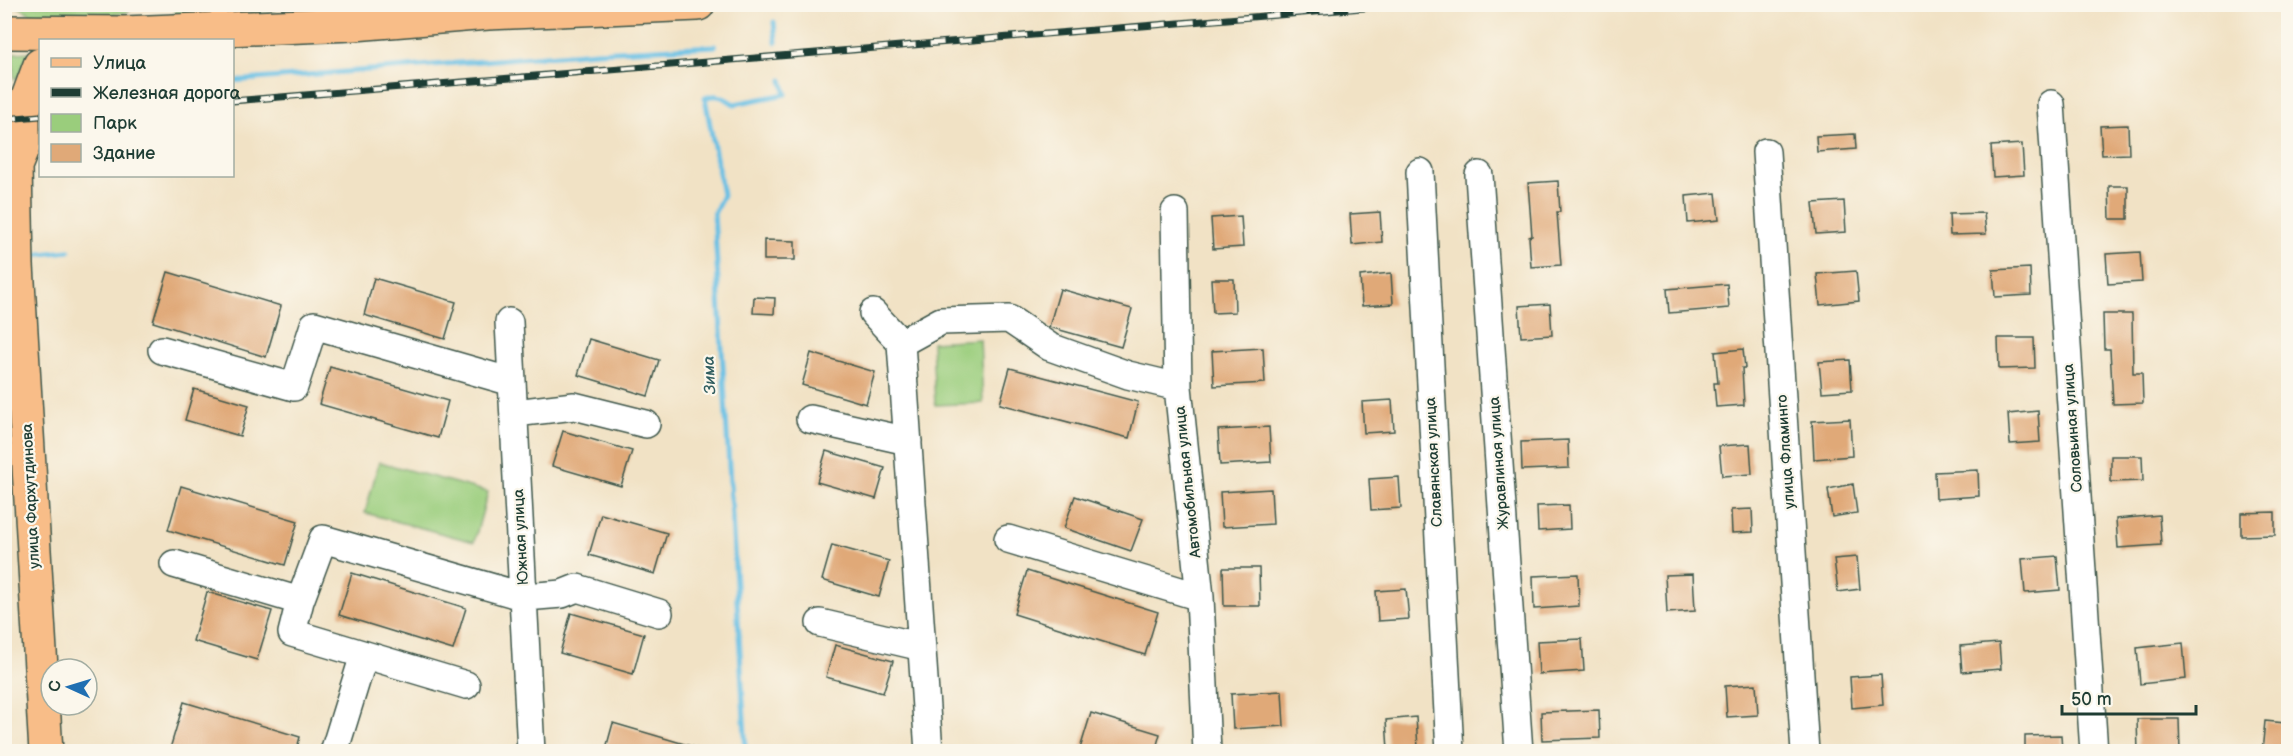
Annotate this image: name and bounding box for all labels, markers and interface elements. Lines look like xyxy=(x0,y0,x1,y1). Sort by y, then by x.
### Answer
legend xyxy=(39,39,234,177)
text: Улица xyxy=(93,53,147,74)
text: Железная дорога xyxy=(93,83,241,104)
text: Парк xyxy=(93,113,137,134)
text: Здание xyxy=(93,143,155,164)
water label: Зима xyxy=(700,355,720,395)
street label: Соловьиная улица xyxy=(2059,363,2087,493)
street label: улица Фламинго xyxy=(1773,394,1799,510)
street label: Славянская улица xyxy=(1421,396,1447,527)
street label: Журавлиная улица xyxy=(1485,396,1513,530)
street label: Автомобильная улица xyxy=(1171,405,1206,560)
street label: улица Фархутдинова xyxy=(18,423,44,569)
street label: Южная улица xyxy=(509,488,533,586)
north arrow xyxy=(39,657,99,717)
scale bar xyxy=(2062,678,2196,716)
text: С xyxy=(46,680,65,692)
text: 50 m xyxy=(2071,689,2112,710)

